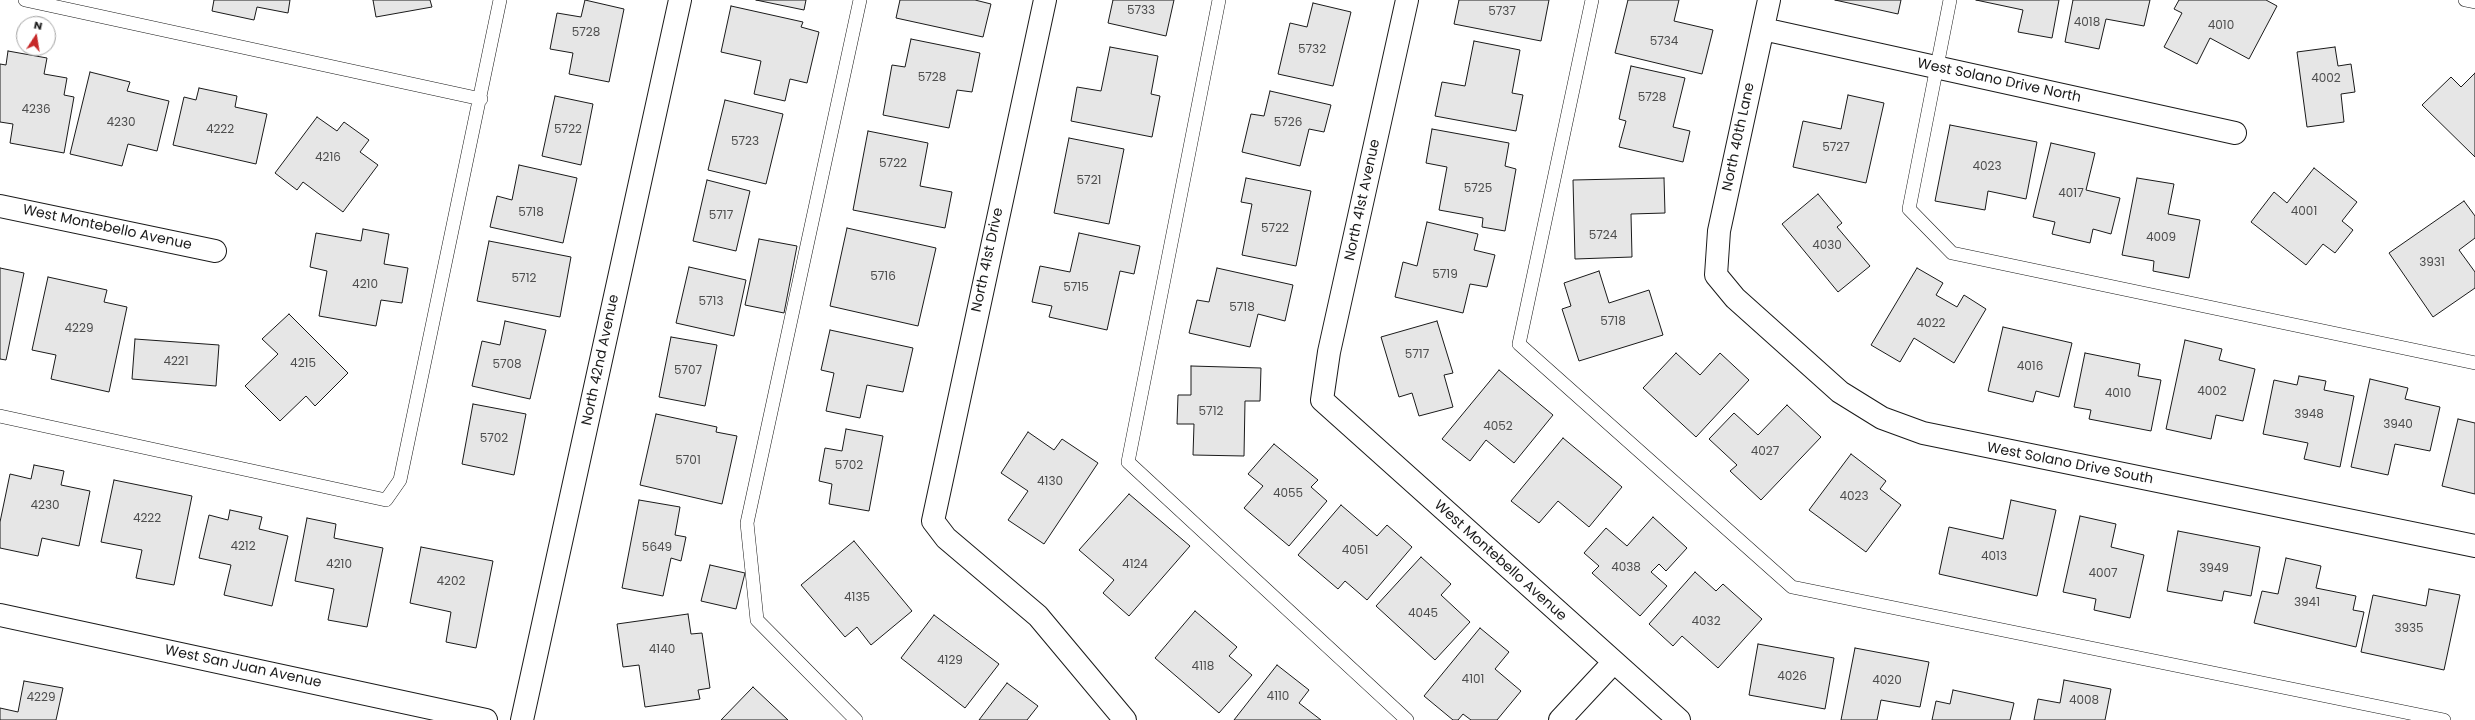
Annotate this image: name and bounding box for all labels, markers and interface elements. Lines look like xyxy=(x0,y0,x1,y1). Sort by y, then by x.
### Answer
house number: 5733 xyxy=(1127,4,1155,18)
house number: 5737 xyxy=(1488,5,1516,19)
north arrow xyxy=(16,16,56,56)
house number: 4018 xyxy=(2074,16,2100,30)
text: N xyxy=(33,17,44,34)
house number: 4010 xyxy=(2208,19,2234,33)
house number: 5728 xyxy=(572,26,600,40)
house number: 5734 xyxy=(1650,35,1678,49)
house number: 5732 xyxy=(1298,43,1326,57)
street label: West Solano Drive North xyxy=(1916,55,2082,107)
house number: 5728 xyxy=(918,71,946,85)
house number: 4002 xyxy=(2311,72,2341,86)
street label: North 40th Lane xyxy=(1719,81,1759,193)
house number: 5728 xyxy=(1638,91,1666,105)
house number: 4236 xyxy=(21,103,51,117)
house number: 4230 xyxy=(106,116,136,130)
house number: 5726 xyxy=(1274,116,1302,130)
house number: 4222 xyxy=(206,123,234,137)
house number: 5722 xyxy=(554,123,582,137)
house number: 5723 xyxy=(731,135,759,149)
street label: North 41st Avenue xyxy=(1342,138,1384,262)
house number: 5727 xyxy=(1822,141,1850,155)
house number: 4216 xyxy=(315,151,341,165)
house number: 5722 xyxy=(879,157,907,171)
house number: 4023 xyxy=(1972,160,2002,174)
house number: 5721 xyxy=(1077,174,1101,188)
house number: 5725 xyxy=(1464,182,1492,196)
house number: 4017 xyxy=(2058,187,2084,201)
street label: West Montebello Avenue xyxy=(21,202,193,254)
house number: 4001 xyxy=(2291,205,2317,219)
house number: 5718 xyxy=(518,206,544,220)
street label: North 41st Drive xyxy=(969,206,1007,314)
house number: 5717 xyxy=(709,209,733,223)
house number: 5722 xyxy=(1261,222,1289,236)
house number: 5724 xyxy=(1589,229,1617,243)
house number: 4009 xyxy=(2146,231,2176,245)
house number: 4030 xyxy=(1812,239,1842,253)
house number: 3931 xyxy=(2419,256,2445,270)
house number: 5719 xyxy=(1432,268,1458,282)
house number: 5716 xyxy=(870,270,896,284)
house number: 5712 xyxy=(512,272,536,286)
house number: 4210 xyxy=(352,278,378,292)
house number: 5715 xyxy=(1063,281,1089,295)
street label: North 42nd Avenue xyxy=(579,293,623,427)
house number: 5713 xyxy=(699,295,723,309)
house number: 5718 xyxy=(1229,301,1255,315)
house number: 5718 xyxy=(1600,315,1626,329)
house number: 4022 xyxy=(1917,317,1945,331)
house number: 4229 xyxy=(65,322,93,336)
house number: 5717 xyxy=(1405,348,1429,362)
house number: 4221 xyxy=(163,355,189,369)
house number: 4215 xyxy=(290,357,316,371)
house number: 5708 xyxy=(492,358,522,372)
house number: 4016 xyxy=(2017,360,2043,374)
house number: 5707 xyxy=(674,364,702,378)
house number: 4002 xyxy=(2197,385,2227,399)
house number: 4010 xyxy=(2105,387,2131,401)
house number: 5712 xyxy=(1199,405,1223,419)
house number: 3948 xyxy=(2294,408,2324,422)
house number: 3940 xyxy=(2383,418,2413,432)
house number: 4052 xyxy=(1483,420,1513,434)
house number: 5702 xyxy=(480,432,508,446)
street label: West Solano Drive South xyxy=(1985,440,2155,488)
house number: 4027 xyxy=(1751,445,1779,459)
house number: 5701 xyxy=(675,454,701,468)
house number: 5702 xyxy=(835,459,863,473)
house number: 4130 xyxy=(1037,475,1063,489)
house number: 4055 xyxy=(1273,487,1303,501)
house number: 4023 xyxy=(1839,490,1869,504)
street label: West Montebello Avenue xyxy=(1430,497,1570,625)
house number: 4230 xyxy=(30,499,60,513)
house number: 4222 xyxy=(133,512,161,526)
house number: 4212 xyxy=(230,540,256,554)
house number: 5649 xyxy=(642,541,672,555)
house number: 4051 xyxy=(1342,544,1368,558)
house number: 4013 xyxy=(1981,550,2007,564)
house number: 4210 xyxy=(326,558,352,572)
house number: 4124 xyxy=(1122,558,1148,572)
house number: 4038 xyxy=(1611,561,1641,575)
house number: 3949 xyxy=(2199,562,2229,576)
house number: 4007 xyxy=(2088,567,2118,581)
house number: 4202 xyxy=(437,575,465,589)
house number: 4135 xyxy=(844,591,870,605)
house number: 3941 xyxy=(2294,596,2320,610)
house number: 4045 xyxy=(1408,607,1438,621)
house number: 4032 xyxy=(1691,615,1721,629)
house number: 3935 xyxy=(2394,622,2424,636)
street label: West San Juan Avenue xyxy=(163,642,323,692)
house number: 4140 xyxy=(649,643,675,657)
house number: 4129 xyxy=(937,654,963,668)
house number: 4118 xyxy=(1192,660,1214,674)
house number: 4026 xyxy=(1777,670,1807,684)
house number: 4101 xyxy=(1462,673,1484,687)
house number: 4020 xyxy=(1872,674,1902,688)
house number: 4110 xyxy=(1267,690,1289,704)
house number: 4229 xyxy=(27,691,55,705)
house number: 4008 xyxy=(2069,694,2099,708)

